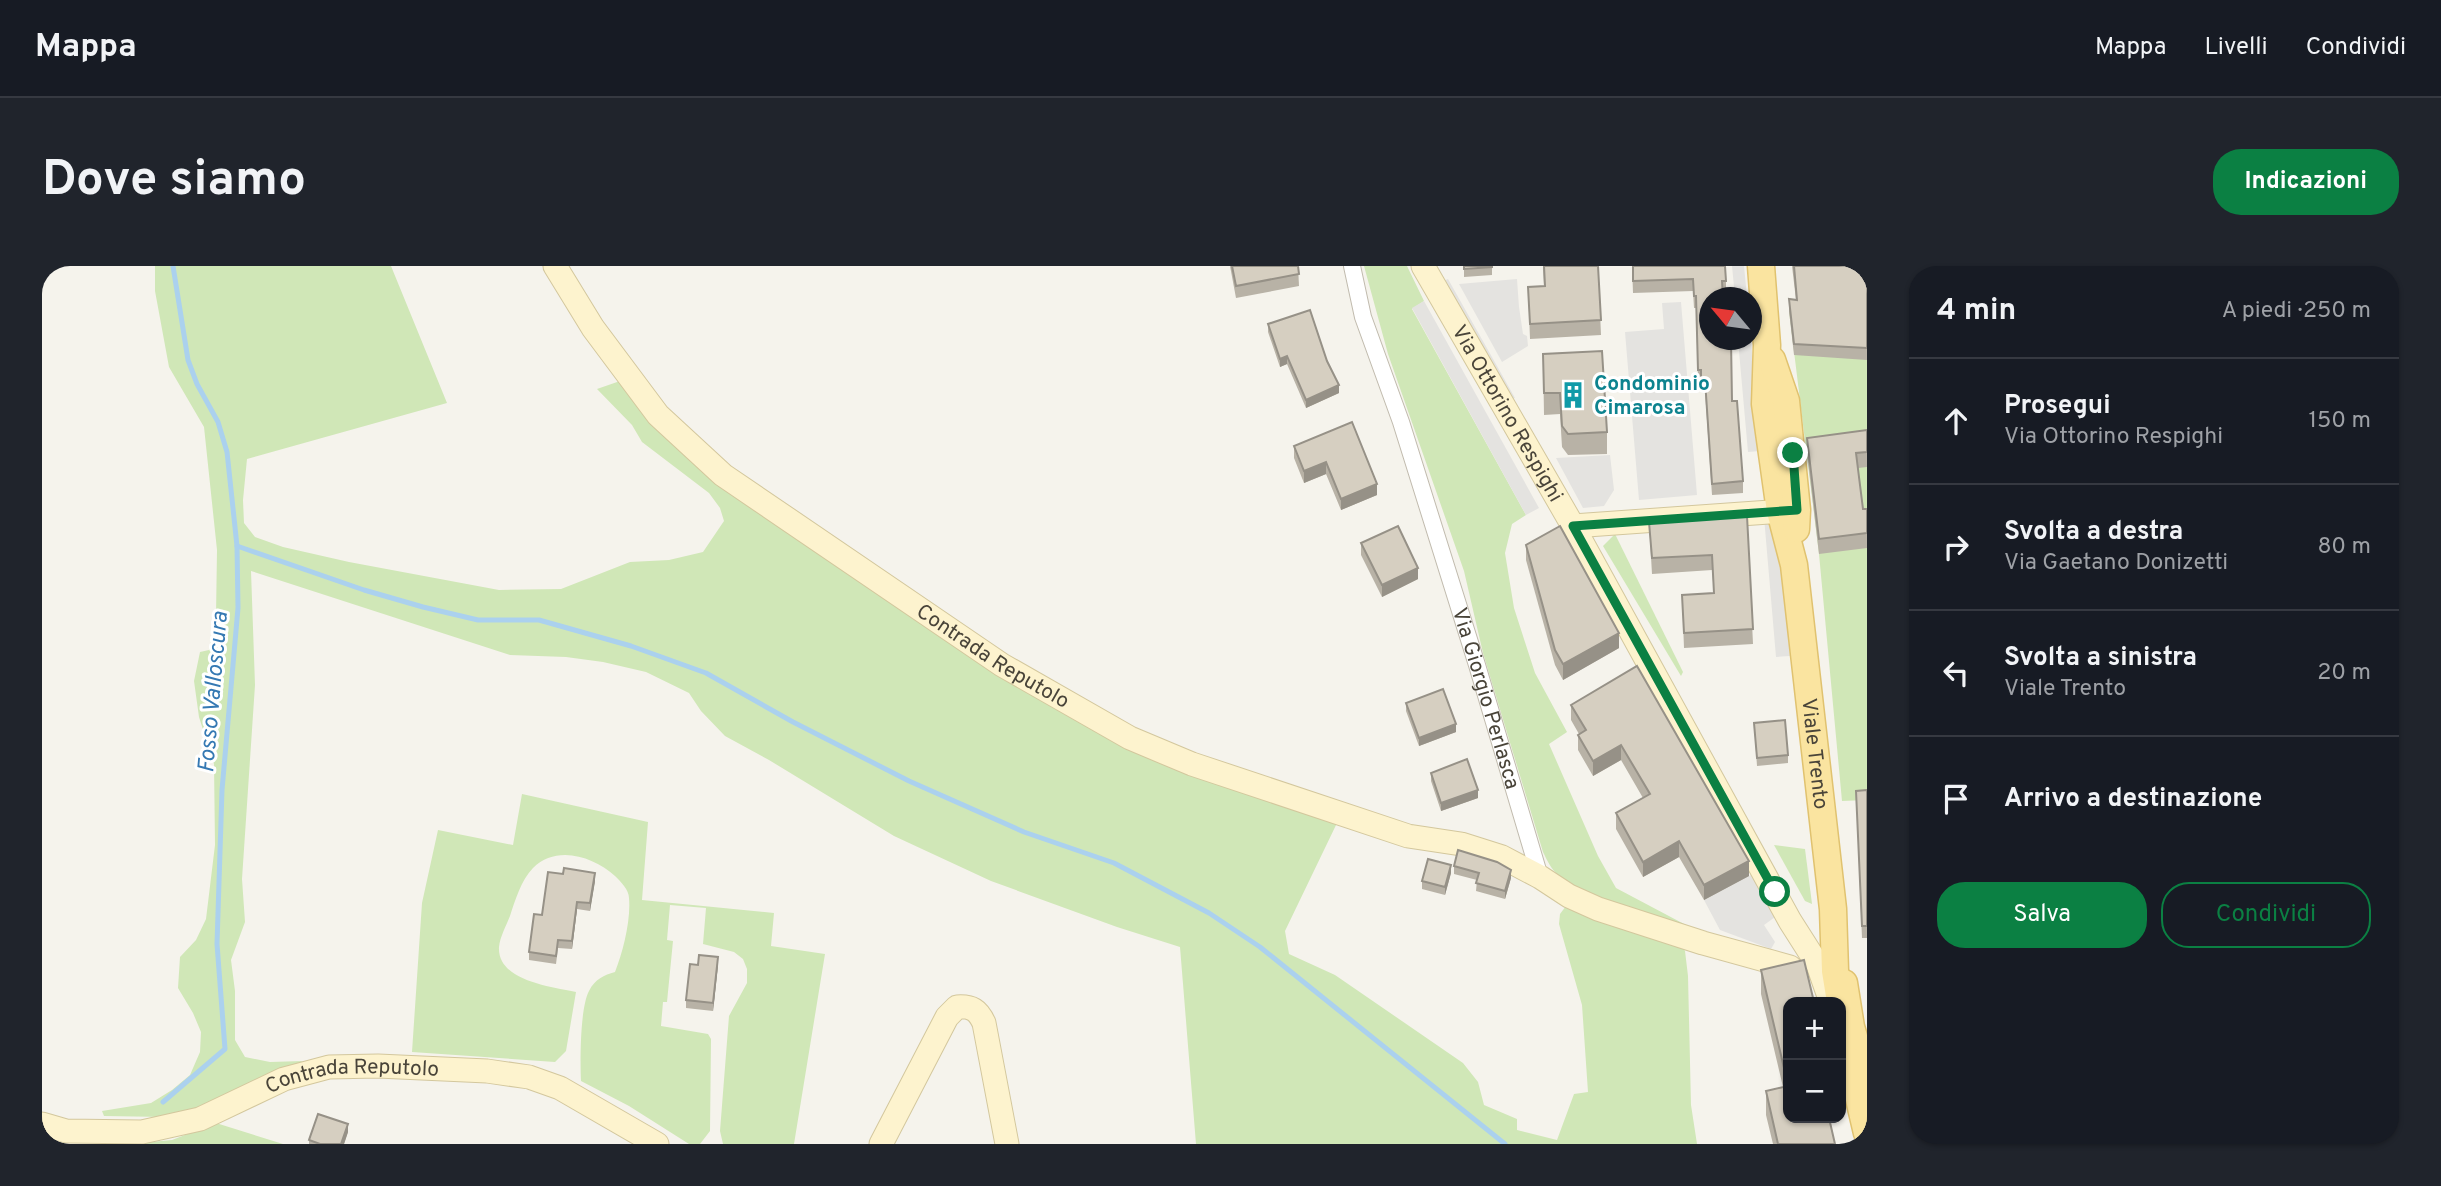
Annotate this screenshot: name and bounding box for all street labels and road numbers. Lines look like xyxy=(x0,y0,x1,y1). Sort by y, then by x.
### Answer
street label: Via Ottorino Respighi xyxy=(1445,321,1568,507)
street label: Contrada Reputolo xyxy=(911,599,1074,716)
street label: Via Giorgio Perlasca xyxy=(1445,605,1525,793)
street label: Viale Trento xyxy=(1794,697,1834,811)
street label: Contrada Reputolo xyxy=(261,1054,440,1101)

